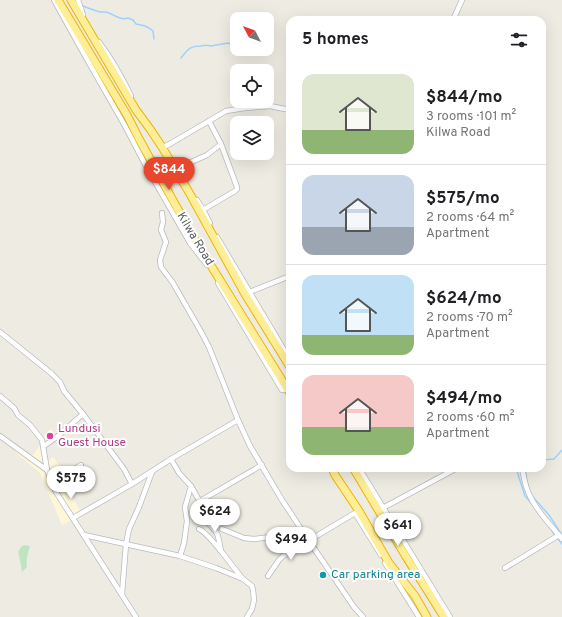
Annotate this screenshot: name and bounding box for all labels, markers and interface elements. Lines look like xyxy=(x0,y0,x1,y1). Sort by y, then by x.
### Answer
north arrow xyxy=(230,12,274,56)
map controls xyxy=(230,12,274,160)
text: 5 homes xyxy=(302,29,369,51)
icon: filters xyxy=(508,29,530,51)
button: locate xyxy=(230,64,274,108)
text: $844/mo xyxy=(426,87,502,109)
icon: home xyxy=(334,90,382,138)
text: 3 rooms · 101 m² xyxy=(426,109,516,125)
button: layers xyxy=(230,116,274,160)
text: Kilwa Road xyxy=(426,125,490,141)
pin: $844 xyxy=(145,157,193,191)
text: $844 xyxy=(153,162,185,178)
text: $575/mo xyxy=(426,188,500,210)
icon: home xyxy=(334,191,382,239)
street label: Kilwa Road xyxy=(173,209,217,269)
text: 2 rooms · 64 m² xyxy=(426,210,514,226)
text: Apartment xyxy=(426,226,489,242)
text: $624/mo xyxy=(426,288,502,310)
icon: home xyxy=(334,291,382,339)
text: 2 rooms · 70 m² xyxy=(426,310,513,326)
text: Apartment xyxy=(426,326,489,342)
text: $494/mo xyxy=(426,388,502,410)
icon: home xyxy=(334,391,382,439)
text: 2 rooms · 60 m² xyxy=(426,410,515,426)
place label: Lundusi Guest House xyxy=(58,421,126,451)
text: Apartment xyxy=(426,426,489,442)
marker: Lundusi Guest House xyxy=(45,431,55,441)
pin: $575 xyxy=(47,466,95,500)
text: $575 xyxy=(56,471,86,487)
pin: $624 xyxy=(191,499,239,533)
text: $624 xyxy=(199,504,231,520)
pin: $641 xyxy=(374,513,422,547)
text: $641 xyxy=(383,518,413,534)
pin: $494 xyxy=(267,527,315,561)
text: $494 xyxy=(275,532,307,548)
place label: Car parking area xyxy=(331,567,420,583)
marker: Car parking area xyxy=(318,570,328,580)

